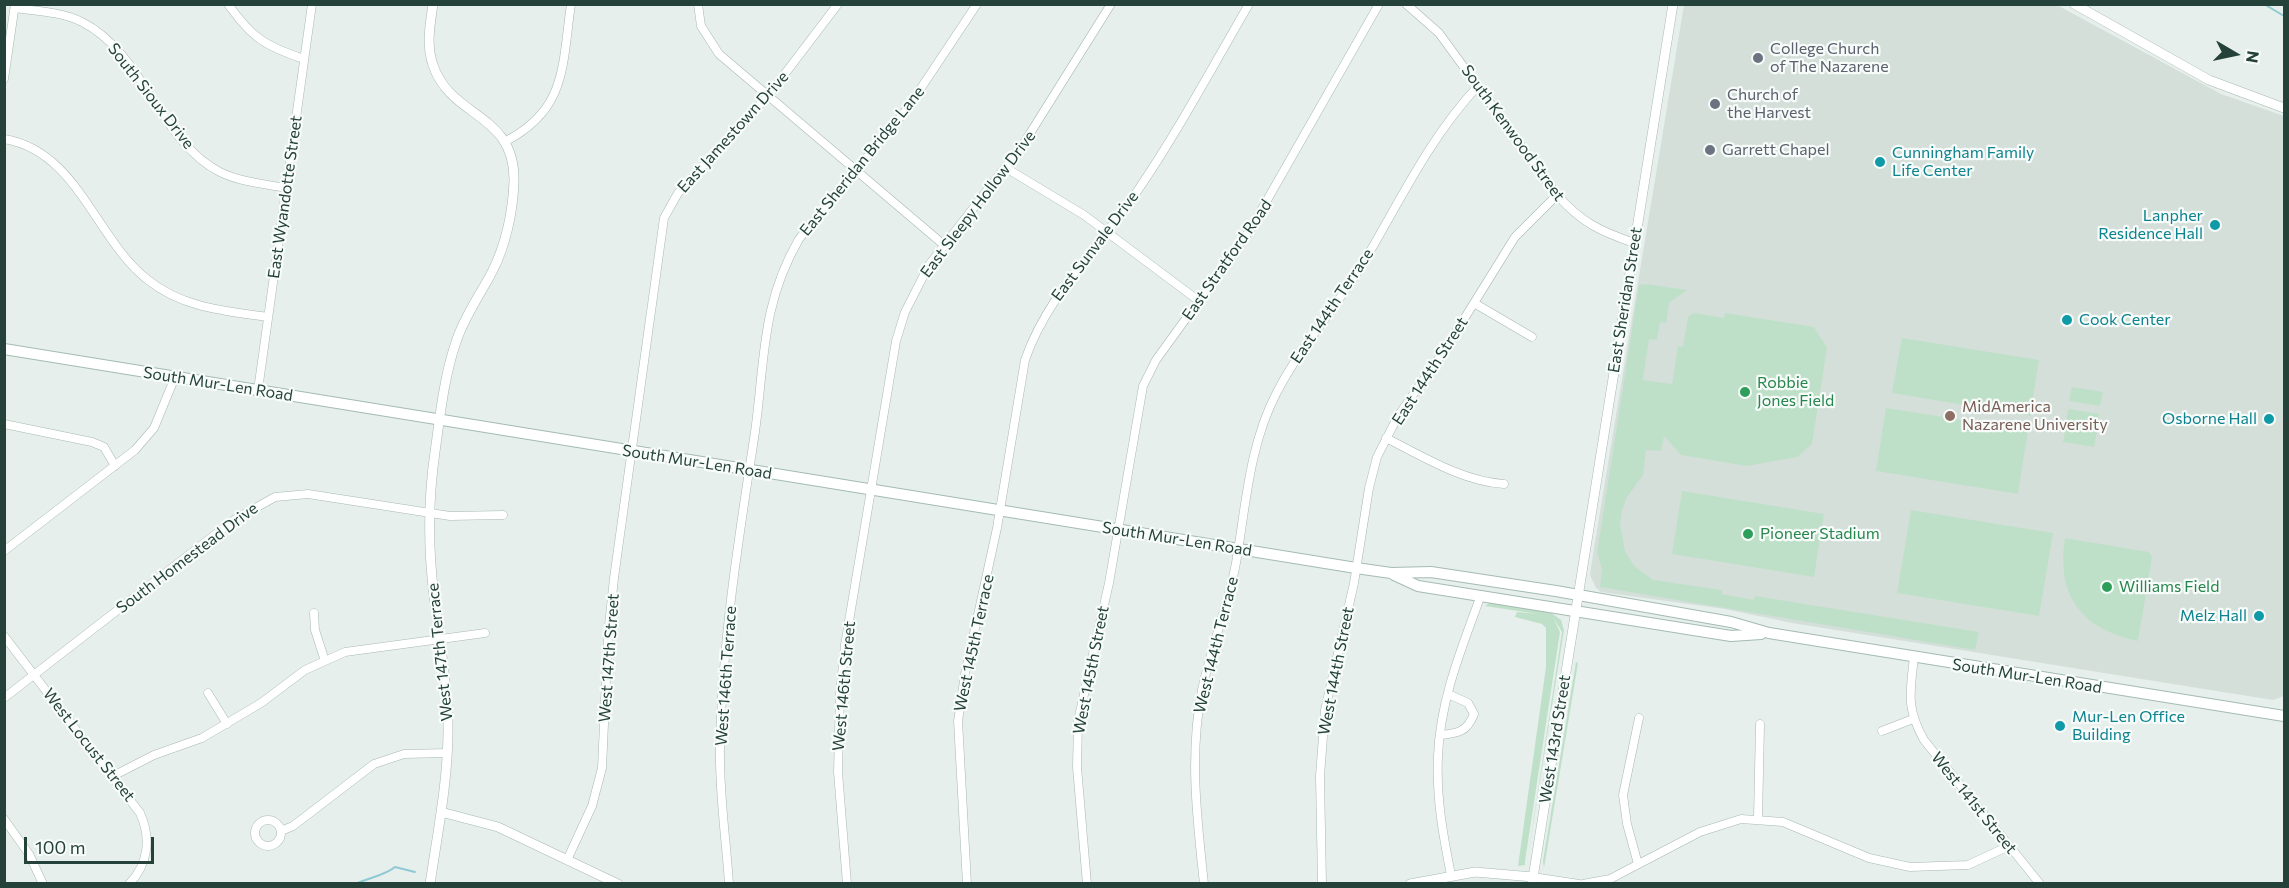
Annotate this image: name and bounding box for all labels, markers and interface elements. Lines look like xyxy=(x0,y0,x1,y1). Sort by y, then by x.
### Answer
north arrow xyxy=(2205,24,2265,84)
street label: South Sioux Drive xyxy=(104,39,198,153)
place label: College Church of The Nazarene xyxy=(1770,39,1889,77)
text: N xyxy=(2243,49,2264,64)
marker: College Church of The Nazarene xyxy=(1751,51,1765,65)
street label: South Kenwood Street xyxy=(1457,61,1569,205)
street label: East Jamestown Drive xyxy=(673,67,793,197)
street label: East Sheridan Bridge Lane xyxy=(796,82,928,240)
place label: Church of the Harvest xyxy=(1727,85,1811,123)
marker: Church of the Harvest xyxy=(1708,97,1722,111)
street label: East Wyandotte Street xyxy=(264,114,306,280)
street label: East Sleepy Hollow Drive xyxy=(916,127,1040,281)
place label: Garrett Chapel xyxy=(1722,140,1830,160)
marker: Garrett Chapel xyxy=(1703,143,1717,157)
place label: Cunningham Family Life Center xyxy=(1892,143,2034,181)
marker: Cunningham Family Life Center xyxy=(1873,155,1887,169)
street label: East Sunvale Drive xyxy=(1047,187,1143,305)
street label: East Stratford Road xyxy=(1178,196,1276,324)
place label: Lanpher Residence Hall xyxy=(2098,206,2203,244)
marker: Lanpher Residence Hall xyxy=(2208,218,2222,232)
street label: East Sheridan Street xyxy=(1604,226,1646,374)
street label: East 144th Terrace xyxy=(1286,245,1378,367)
place label: Cook Center xyxy=(2079,310,2171,330)
street label: East 144th Street xyxy=(1388,313,1472,429)
marker: Cook Center xyxy=(2060,313,2074,327)
street label: South Mur-Len Road xyxy=(142,363,294,405)
place label: Robbie Jones Field xyxy=(1757,373,1834,411)
marker: Robbie Jones Field xyxy=(1738,385,1752,399)
place label: MidAmerica Nazarene University xyxy=(1962,397,2108,435)
marker: MidAmerica Nazarene University xyxy=(1943,409,1957,423)
place label: Osborne Hall xyxy=(2162,409,2257,429)
marker: Osborne Hall xyxy=(2262,412,2276,426)
street label: South Mur-Len Road xyxy=(621,441,773,483)
street label: South Homestead Drive xyxy=(113,499,261,617)
street label: South Mur-Len Road xyxy=(1101,518,1253,560)
place label: Pioneer Stadium xyxy=(1760,524,1880,544)
marker: Pioneer Stadium xyxy=(1741,527,1755,541)
street label: West 145th Terrace xyxy=(950,573,998,713)
street label: West 144th Terrace xyxy=(1190,575,1242,715)
place label: Williams Field xyxy=(2119,577,2219,597)
marker: Williams Field xyxy=(2100,580,2114,594)
street label: West 147th Terrace xyxy=(423,582,457,722)
street label: West 147th Street xyxy=(595,593,623,723)
street label: West 145th Street xyxy=(1069,604,1113,736)
street label: West 146th Terrace xyxy=(712,605,740,747)
street label: West 144th Street xyxy=(1314,605,1358,737)
place label: Melz Hall xyxy=(2180,606,2247,626)
marker: Melz Hall xyxy=(2252,609,2266,623)
street label: West 146th Street xyxy=(829,620,859,752)
street label: South Mur-Len Road xyxy=(1951,655,2103,697)
street label: West 143rd Street xyxy=(1535,673,1575,805)
street label: West Locust Street xyxy=(39,685,139,805)
place label: Mur-Len Office Building xyxy=(2072,707,2185,745)
marker: Mur-Len Office Building xyxy=(2053,719,2067,733)
street label: West 141st Street xyxy=(1927,748,2021,858)
scale bar xyxy=(27,825,158,863)
text: 100 m xyxy=(35,836,85,858)

